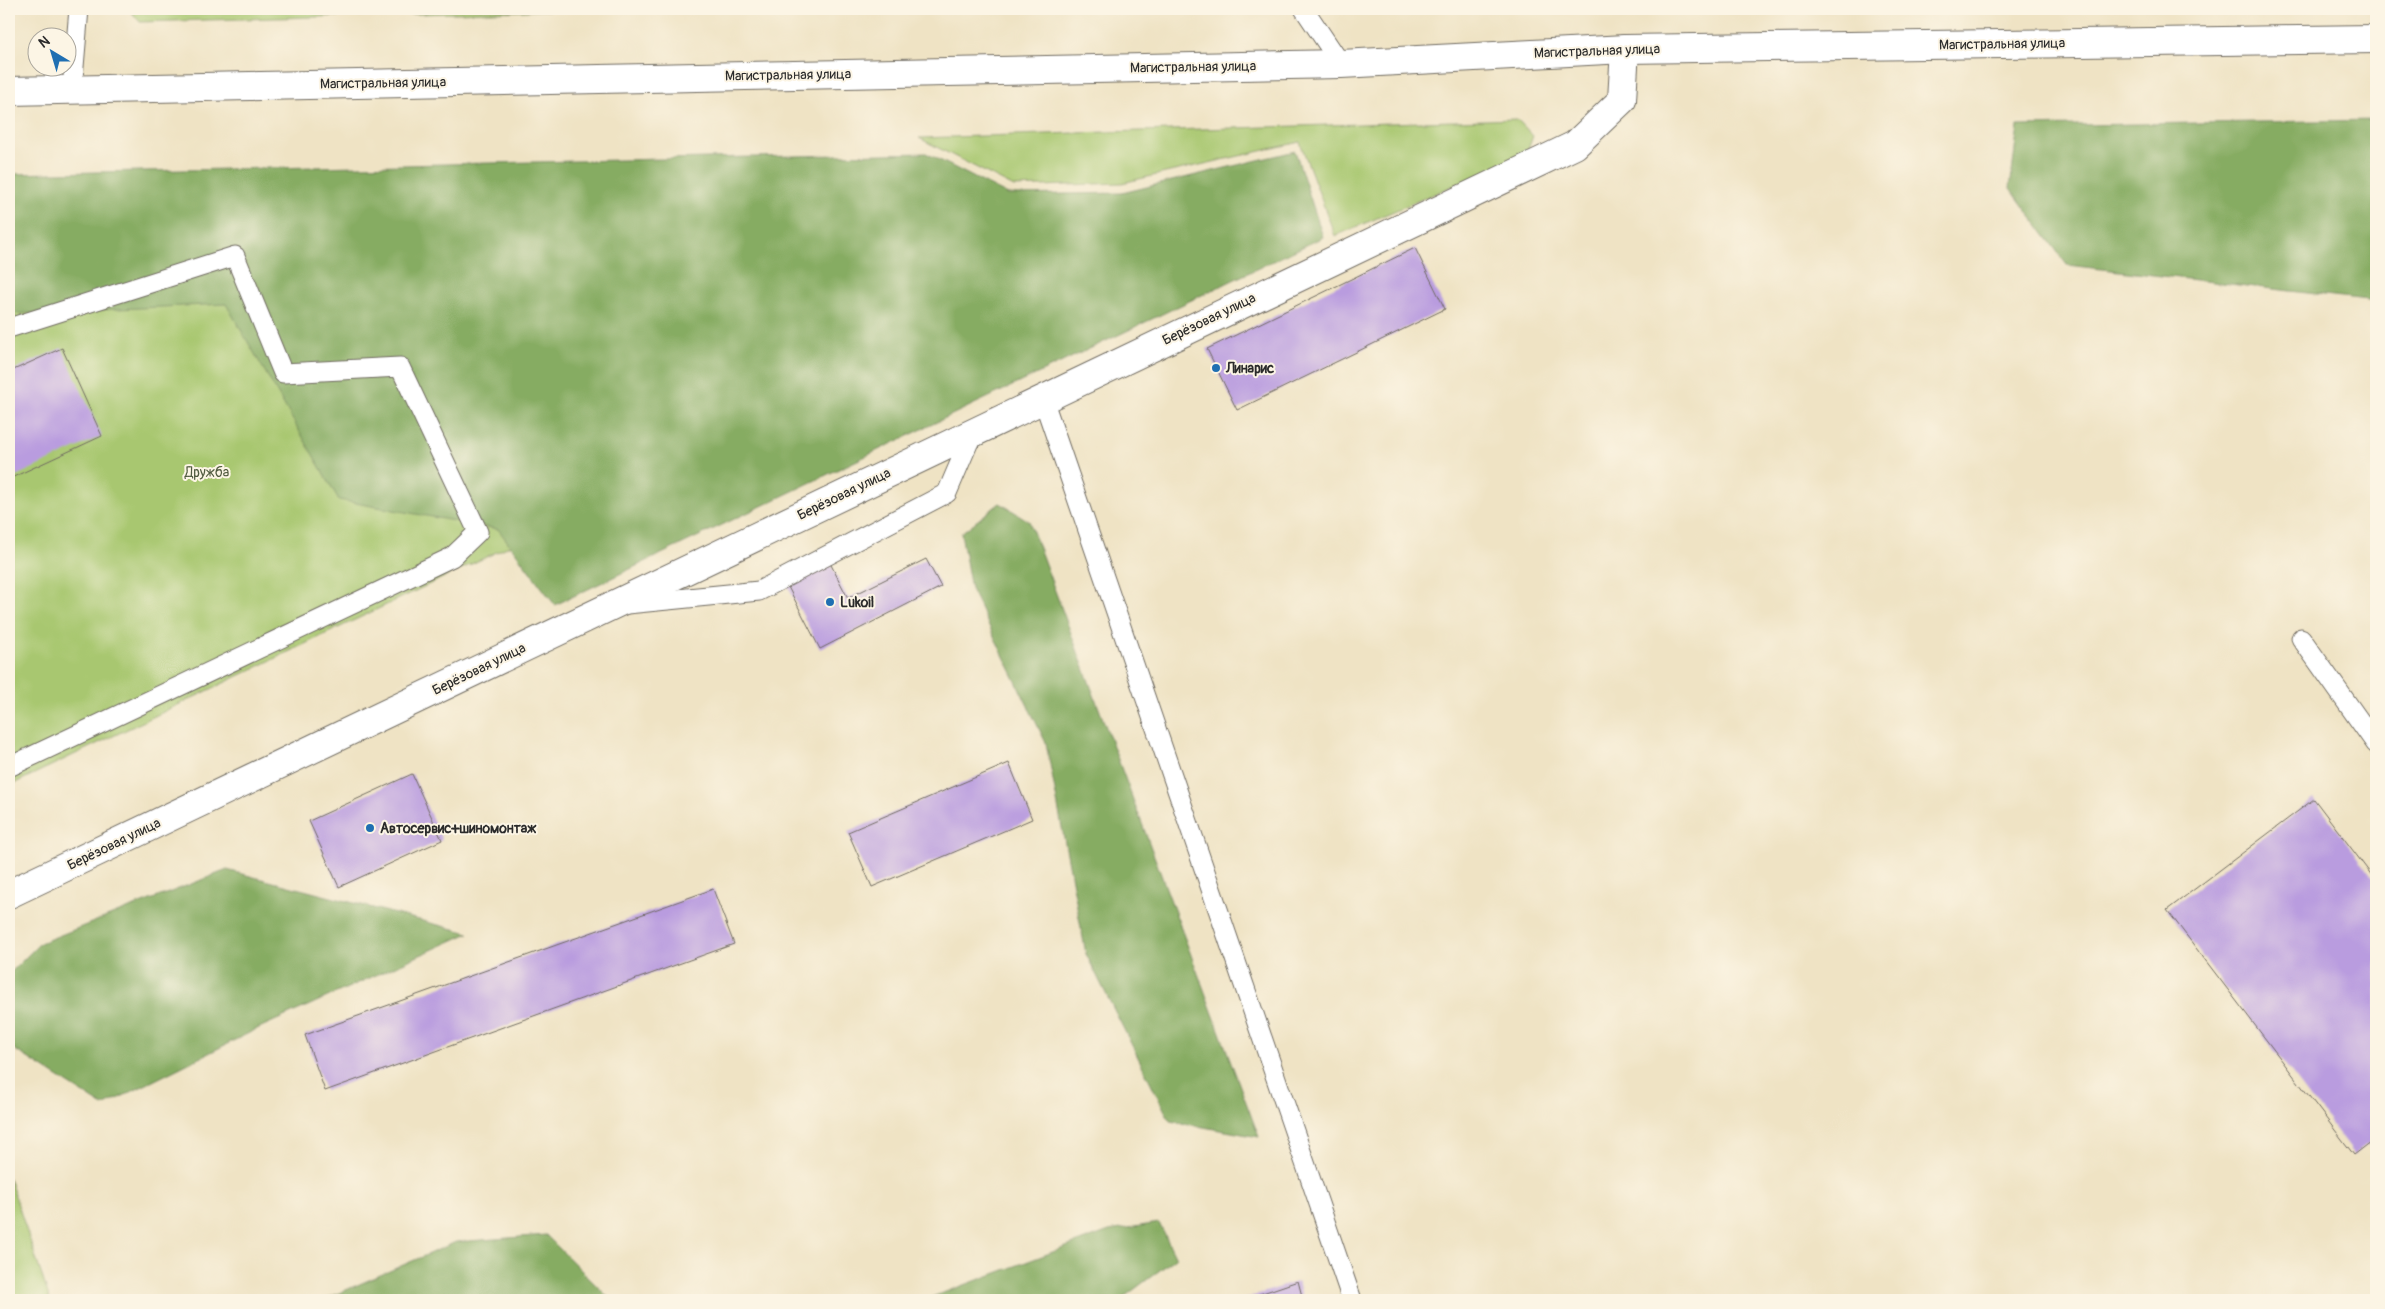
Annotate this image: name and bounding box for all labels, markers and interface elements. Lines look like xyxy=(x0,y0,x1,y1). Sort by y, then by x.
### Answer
north arrow xyxy=(28,28,78,78)
text: N xyxy=(35,33,53,52)
street label: Магистральная улица xyxy=(1939,34,2065,54)
street label: Магистральная улица xyxy=(1534,40,1660,62)
street label: Магистральная улица xyxy=(1130,57,1256,77)
street label: Магистральная улица xyxy=(725,65,851,85)
street label: Магистральная улица xyxy=(320,73,446,93)
street label: Берёзовая улица xyxy=(1160,289,1258,349)
place label: Линарис xyxy=(1225,360,1274,377)
marker: Линарис xyxy=(1210,362,1222,374)
park label: Дружба xyxy=(184,464,229,481)
street label: Берёзовая улица xyxy=(795,464,893,524)
place label: Lukoil xyxy=(840,594,874,611)
marker: Lukoil xyxy=(824,596,836,608)
street label: Берёзовая улица xyxy=(430,639,528,699)
street label: Берёзовая улица xyxy=(65,814,163,874)
place label: Автосервис+шиномонтаж xyxy=(380,820,537,837)
marker: Автосервис+шиномонтаж xyxy=(364,822,376,834)

